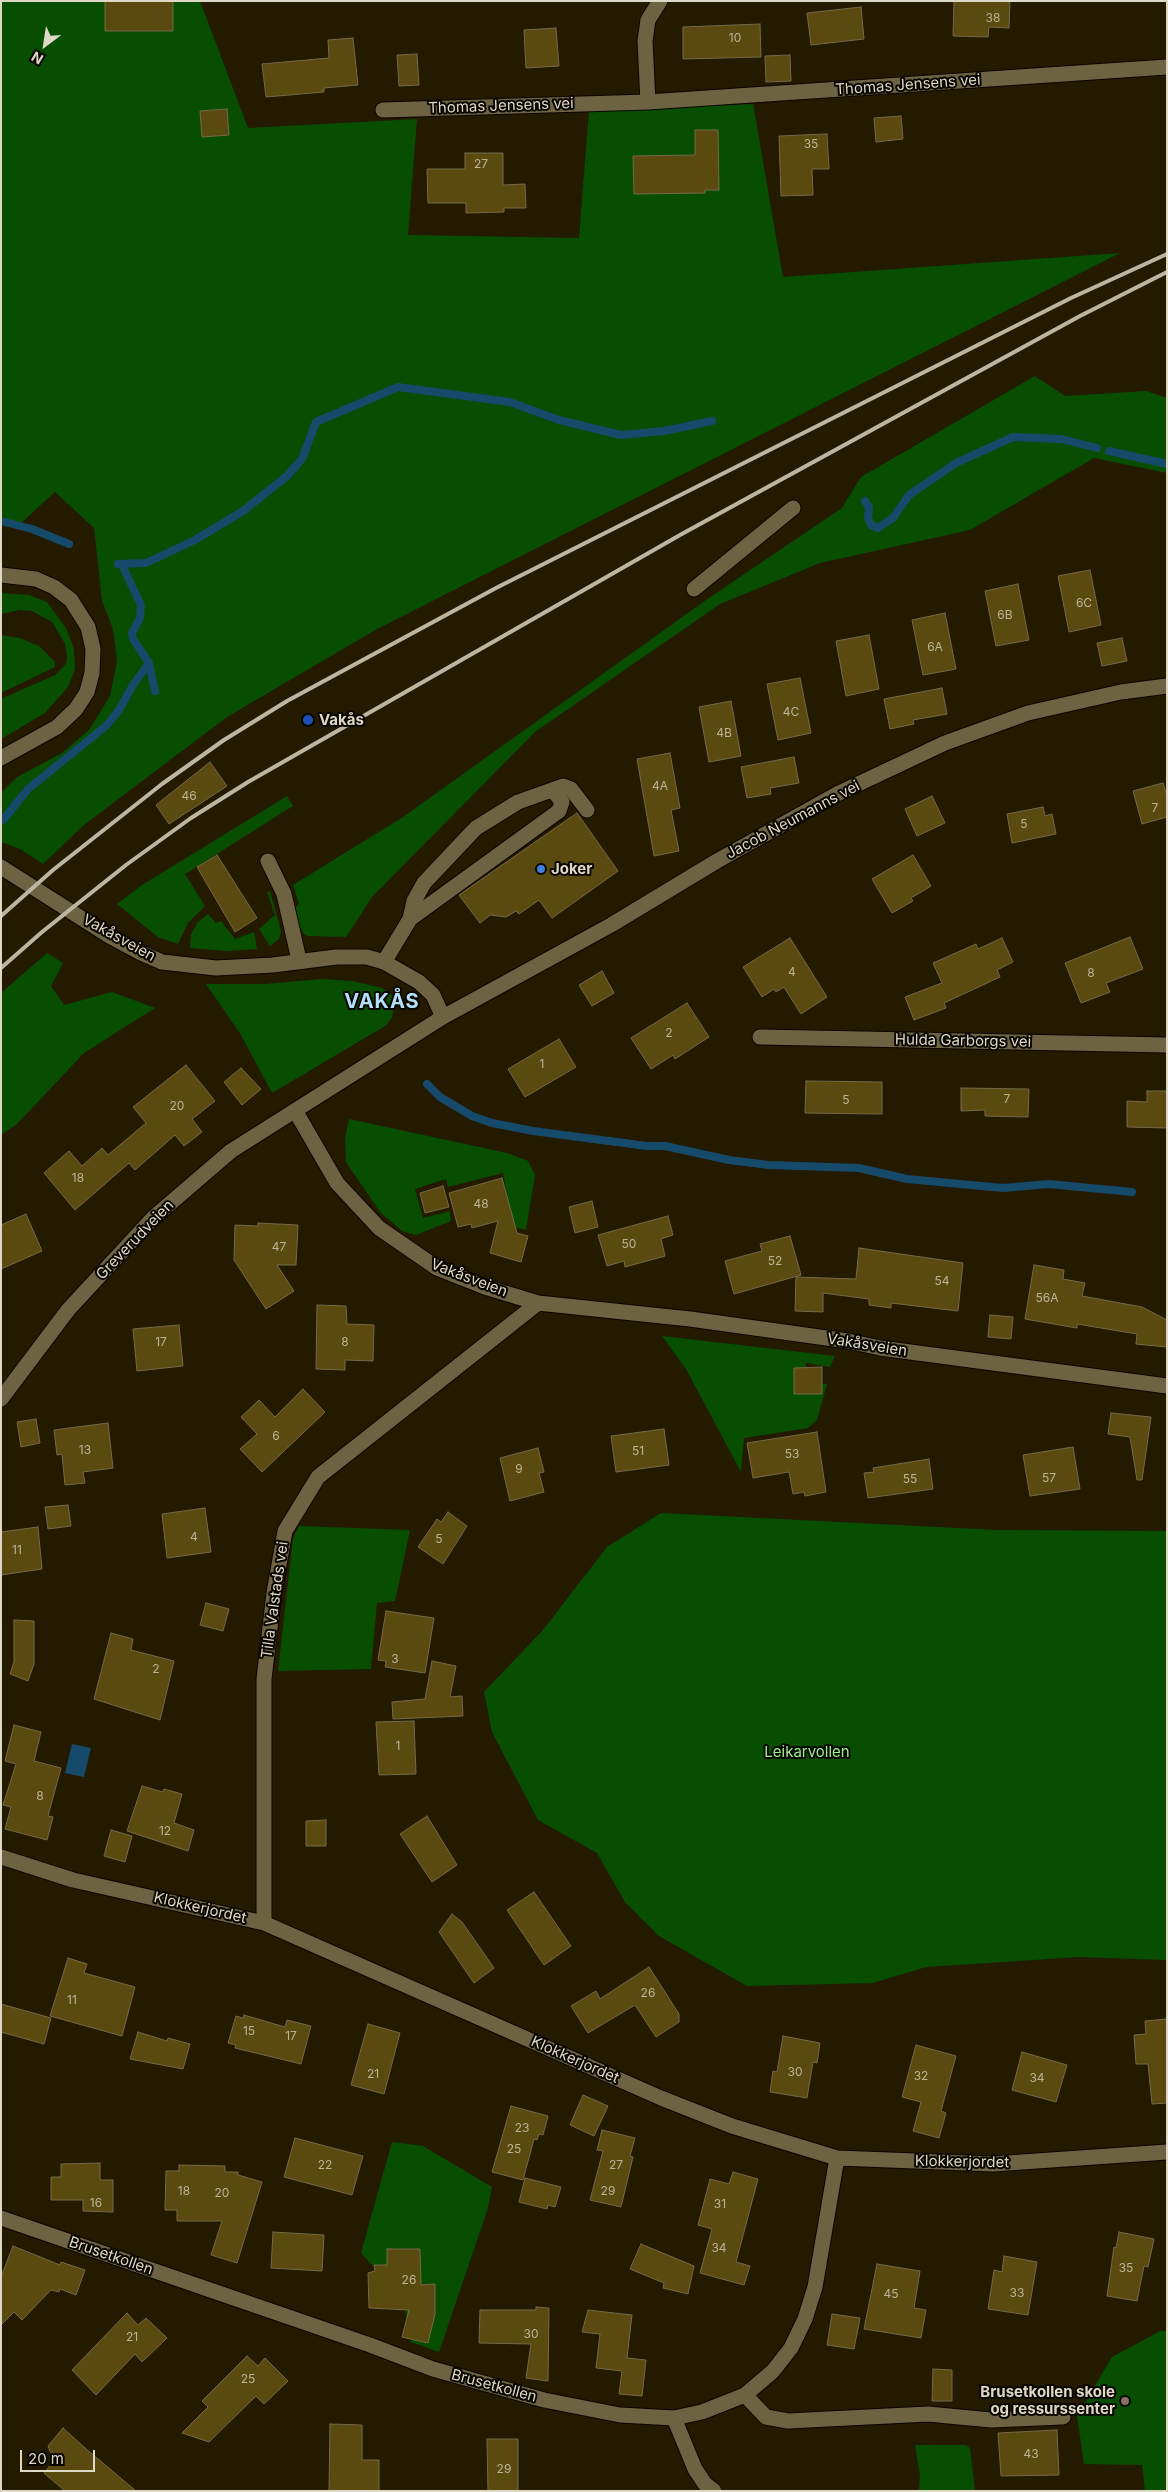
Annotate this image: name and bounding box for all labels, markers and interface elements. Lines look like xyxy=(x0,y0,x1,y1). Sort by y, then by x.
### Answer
house number: 38 xyxy=(986,11,1000,25)
north arrow xyxy=(20,20,70,70)
house number: 10 xyxy=(729,31,741,45)
text: N xyxy=(28,48,46,68)
street label: Thomas Jensens vei xyxy=(835,71,981,99)
street label: Thomas Jensens vei xyxy=(428,94,574,118)
house number: 35 xyxy=(804,137,818,151)
house number: 27 xyxy=(474,157,488,171)
house number: 6C xyxy=(1076,596,1092,610)
house number: 6B xyxy=(997,608,1013,622)
house number: 6A xyxy=(927,640,943,654)
house number: 4C xyxy=(783,705,799,719)
place label: Vakås xyxy=(319,711,364,729)
marker: Vakås xyxy=(301,713,315,727)
house number: 4B xyxy=(716,726,732,740)
street label: Jacob Neumanns vei xyxy=(723,777,863,863)
house number: 4A xyxy=(652,779,668,793)
house number: 46 xyxy=(181,789,197,803)
house number: 7 xyxy=(1152,801,1158,815)
house number: 5 xyxy=(1020,817,1028,831)
place label: Joker xyxy=(551,860,592,878)
marker: Joker xyxy=(535,863,547,875)
street label: Vakåsveien xyxy=(79,911,159,965)
house number: 4 xyxy=(788,965,796,979)
house number: 8 xyxy=(1087,966,1095,980)
district label: VAKÅS xyxy=(344,990,420,1014)
house number: 2 xyxy=(665,1026,673,1040)
street label: Hulda Garborgs vei xyxy=(895,1031,1031,1051)
house number: 1 xyxy=(540,1057,544,1071)
house number: 7 xyxy=(1004,1092,1010,1106)
house number: 5 xyxy=(842,1093,850,1107)
house number: 20 xyxy=(170,1099,184,1113)
house number: 18 xyxy=(72,1171,84,1185)
street label: Greverudveien xyxy=(92,1196,178,1284)
house number: 48 xyxy=(473,1197,489,1211)
house number: 50 xyxy=(622,1237,636,1251)
house number: 47 xyxy=(272,1240,286,1254)
house number: 52 xyxy=(768,1254,782,1268)
street label: Vakåsveien xyxy=(428,1255,510,1301)
house number: 54 xyxy=(934,1274,950,1288)
house number: 56A xyxy=(1035,1291,1059,1305)
street label: Vakåsveien xyxy=(826,1330,908,1360)
house number: 17 xyxy=(155,1335,167,1349)
house number: 8 xyxy=(341,1335,349,1349)
house number: 6 xyxy=(272,1429,280,1443)
house number: 13 xyxy=(79,1443,91,1457)
house number: 51 xyxy=(632,1444,644,1458)
house number: 53 xyxy=(785,1447,799,1461)
house number: 9 xyxy=(515,1462,523,1476)
house number: 57 xyxy=(1042,1471,1056,1485)
house number: 55 xyxy=(903,1472,917,1486)
house number: 4 xyxy=(190,1530,198,1544)
house number: 5 xyxy=(435,1532,443,1546)
street label: Tilla Valstads vei xyxy=(258,1540,292,1660)
house number: 11 xyxy=(12,1543,22,1557)
house number: 3 xyxy=(391,1652,399,1666)
house number: 2 xyxy=(152,1662,160,1676)
house number: 1 xyxy=(396,1739,400,1753)
park label: Leikarvollen xyxy=(764,1743,850,1761)
house number: 8 xyxy=(36,1789,44,1803)
house number: 12 xyxy=(159,1824,171,1838)
street label: Klokkerjordet xyxy=(152,1889,248,1927)
house number: 26 xyxy=(641,1986,655,2000)
house number: 11 xyxy=(67,1993,77,2007)
house number: 15 xyxy=(243,2024,255,2038)
house number: 17 xyxy=(285,2029,297,2043)
street label: Klokkerjordet xyxy=(528,2033,622,2087)
house number: 30 xyxy=(788,2065,802,2079)
house number: 21 xyxy=(367,2067,379,2081)
house number: 32 xyxy=(914,2069,928,2083)
house number: 34 xyxy=(1029,2071,1045,2085)
house number: 23 xyxy=(515,2121,529,2135)
house number: 25 xyxy=(507,2142,521,2156)
street label: Klokkerjordet xyxy=(915,2152,1009,2172)
house number: 22 xyxy=(318,2158,332,2172)
house number: 27 xyxy=(609,2158,623,2172)
house number: 18 xyxy=(178,2184,190,2198)
house number: 29 xyxy=(601,2184,615,2198)
house number: 20 xyxy=(215,2186,229,2200)
house number: 16 xyxy=(90,2196,102,2210)
house number: 31 xyxy=(714,2197,726,2211)
street label: Brusetkollen xyxy=(67,2233,155,2279)
house number: 34 xyxy=(711,2241,727,2255)
house number: 35 xyxy=(1119,2261,1133,2275)
house number: 26 xyxy=(402,2273,416,2287)
house number: 33 xyxy=(1010,2286,1024,2300)
house number: 45 xyxy=(883,2287,899,2301)
house number: 30 xyxy=(524,2327,538,2341)
house number: 21 xyxy=(126,2330,138,2344)
street label: Brusetkollen xyxy=(449,2366,539,2406)
house number: 25 xyxy=(241,2372,255,2386)
place label: Brusetkollen skole og ressurssenter xyxy=(980,2383,1115,2418)
marker: Brusetkollen skole og ressurssenter xyxy=(1119,2395,1131,2407)
scale bar xyxy=(22,2440,98,2472)
house number: 43 xyxy=(1023,2447,1039,2461)
text: 20 m xyxy=(28,2449,64,2468)
house number: 29 xyxy=(497,2462,511,2476)

